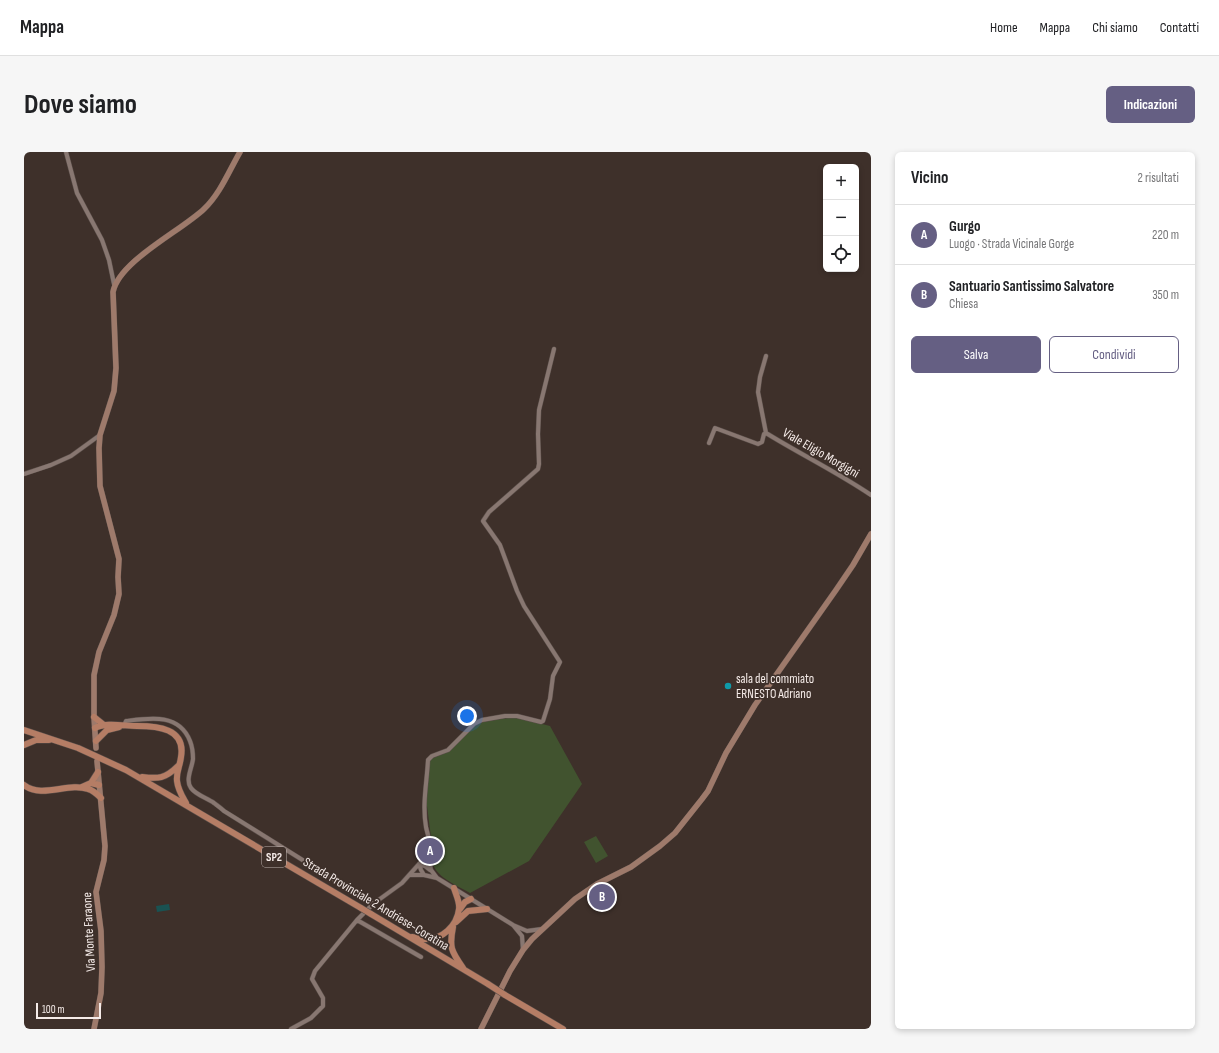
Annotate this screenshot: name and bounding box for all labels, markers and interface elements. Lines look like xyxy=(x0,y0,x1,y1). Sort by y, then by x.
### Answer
text: Mappa xyxy=(20,16,64,39)
text: Home xyxy=(990,19,1018,36)
text: Mappa xyxy=(1040,19,1070,36)
text: Chi siamo xyxy=(1092,19,1138,36)
text: Contatti xyxy=(1160,19,1199,36)
button: Indicazioni xyxy=(1106,86,1195,123)
text: Dove siamo xyxy=(24,88,137,121)
map controls xyxy=(823,164,859,272)
button: + xyxy=(823,164,859,200)
text: Vicino xyxy=(911,168,948,188)
text: 2 risultati xyxy=(1138,170,1179,186)
button: − xyxy=(823,200,859,236)
text: Gurgo xyxy=(949,217,981,236)
text: A xyxy=(921,227,927,243)
text: 220 m xyxy=(1152,227,1179,243)
button: locate xyxy=(823,236,859,272)
text: Luogo · Strada Vicinale Gorge xyxy=(949,236,1074,252)
text: Santuario Santissimo Salvatore xyxy=(949,277,1114,296)
text: B xyxy=(921,287,927,303)
text: 350 m xyxy=(1152,287,1179,303)
text: Chiesa xyxy=(949,296,978,312)
button: Salva xyxy=(911,336,1041,373)
button: Condividi xyxy=(1049,336,1179,373)
street label: Viale Eligio Morgigni xyxy=(780,425,862,481)
place label: sala del commiato ERNESTO Adriano xyxy=(736,671,814,702)
marker: sala del commiato ERNESTO Adriano xyxy=(723,681,733,691)
your location xyxy=(457,706,477,726)
pin: A xyxy=(417,836,443,866)
road number: SP2 xyxy=(262,847,286,867)
street label: Strada Provinciale 2 Andriese-Coratina xyxy=(300,854,452,954)
pin: B xyxy=(589,882,615,912)
street label: Via Monte Faraone xyxy=(79,892,99,972)
scale bar xyxy=(36,1001,101,1020)
text: 100 m xyxy=(42,1003,64,1016)

